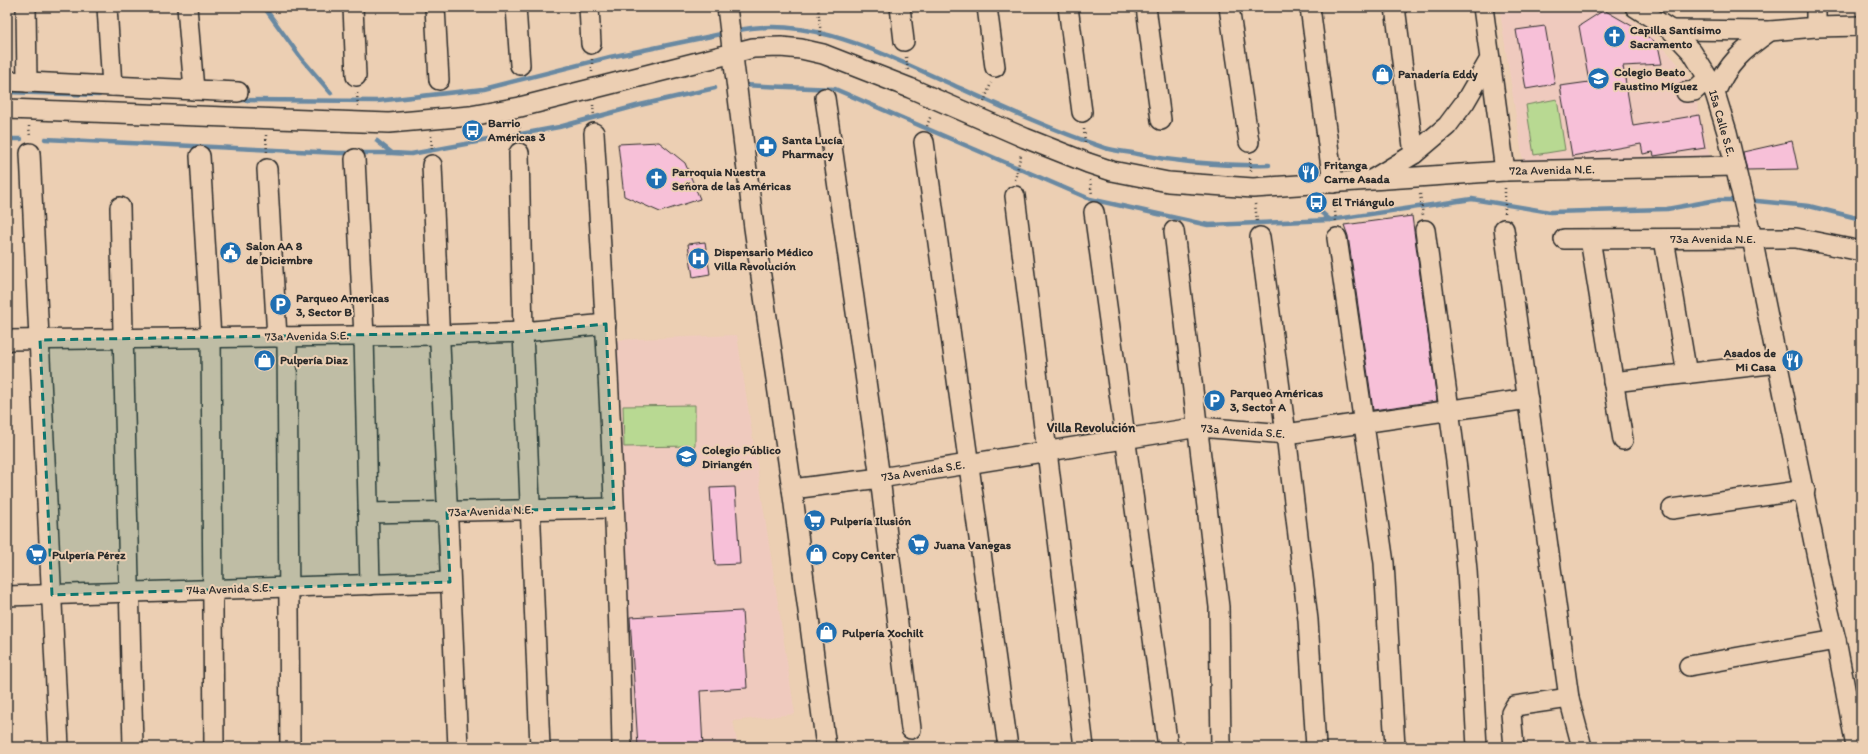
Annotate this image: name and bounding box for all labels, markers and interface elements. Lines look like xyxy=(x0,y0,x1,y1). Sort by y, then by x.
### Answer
place label: Capilla Santísimo Sacramento xyxy=(1630,23,1721,51)
church icon: Capilla Santísimo Sacramento xyxy=(1602,24,1628,50)
shop icon: Panadería Eddy xyxy=(1369,61,1395,87)
place label: Colegio Beato Faustino Míguez xyxy=(1614,65,1698,94)
school or university icon: Colegio Beato Faustino Míguez xyxy=(1586,66,1612,92)
place label: Panadería Eddy xyxy=(1398,67,1478,82)
street label: 15a Calle S.E. xyxy=(1706,88,1738,158)
place label: Barrio Américas 3 xyxy=(487,116,546,144)
bus stop icon: Barrio Américas 3 xyxy=(460,117,486,143)
place label: Santa Lucía Pharmacy xyxy=(782,133,843,162)
pharmacy icon: Santa Lucía Pharmacy xyxy=(753,134,779,160)
place label: Fritanga Carne Asada xyxy=(1324,158,1390,186)
restaurant icon: Fritanga Carne Asada xyxy=(1296,159,1322,185)
street label: 72a Avenida N.E. xyxy=(1509,162,1595,178)
place label: Parroquia Nuestra Señora de las Américas xyxy=(672,165,792,193)
church icon: Parroquia Nuestra Señora de las Américas xyxy=(644,166,670,192)
bus stop icon: El Triángulo xyxy=(1304,189,1330,215)
place label: El Triángulo xyxy=(1332,195,1394,210)
street label: 73a Avenida N.E. xyxy=(1670,232,1756,246)
place label: Salon AA 8 de Diciembre xyxy=(246,239,313,267)
public building icon: Salon AA 8 de Diciembre xyxy=(217,240,243,266)
place label: Dispensario Médico Villa Revolución xyxy=(714,245,813,273)
hospital icon: Dispensario Médico Villa Revolución xyxy=(686,246,712,272)
place label: Parqueo Americas 3, Sector B xyxy=(296,291,390,319)
parking icon: Parqueo Americas 3, Sector B xyxy=(267,292,293,318)
street label: 73a Avenida S.E. xyxy=(265,328,349,344)
place label: Asados de Mi Casa xyxy=(1723,346,1777,374)
shop icon: Pulpería Diaz xyxy=(252,347,278,373)
restaurant icon: Asados de Mi Casa xyxy=(1779,347,1805,373)
place label: Pulpería Diaz xyxy=(280,353,348,368)
place label: Parqueo Américas 3, Sector A xyxy=(1230,386,1324,414)
parking icon: Parqueo Américas 3, Sector A xyxy=(1201,387,1227,413)
district label: Villa Revolución xyxy=(1047,420,1136,435)
street label: 73a Avenida S.E. xyxy=(1200,421,1286,441)
place label: Colegio Público Diriangén xyxy=(702,443,781,472)
school or university icon: Colegio Público Diriangén xyxy=(673,444,699,470)
street label: 73a Avenida S.E. xyxy=(880,457,966,485)
street label: 73a Avenida N.E. xyxy=(448,503,534,519)
supermarket icon: Pulpería Ilusión xyxy=(802,508,828,534)
place label: Pulpería Ilusión xyxy=(830,514,911,529)
supermarket icon: Juana Vanegas xyxy=(905,532,931,558)
place label: Juana Vanegas xyxy=(933,538,1012,553)
supermarket icon: Pulpería Pérez xyxy=(23,542,49,568)
shop icon: Copy Center xyxy=(803,542,829,568)
place label: Pulpería Pérez xyxy=(52,548,126,563)
place label: Copy Center xyxy=(832,548,896,563)
street label: 74a Avenida S.E. xyxy=(186,581,272,597)
shop icon: Pulpería Xochilt xyxy=(814,620,840,646)
place label: Pulpería Xochilt xyxy=(842,626,924,641)

